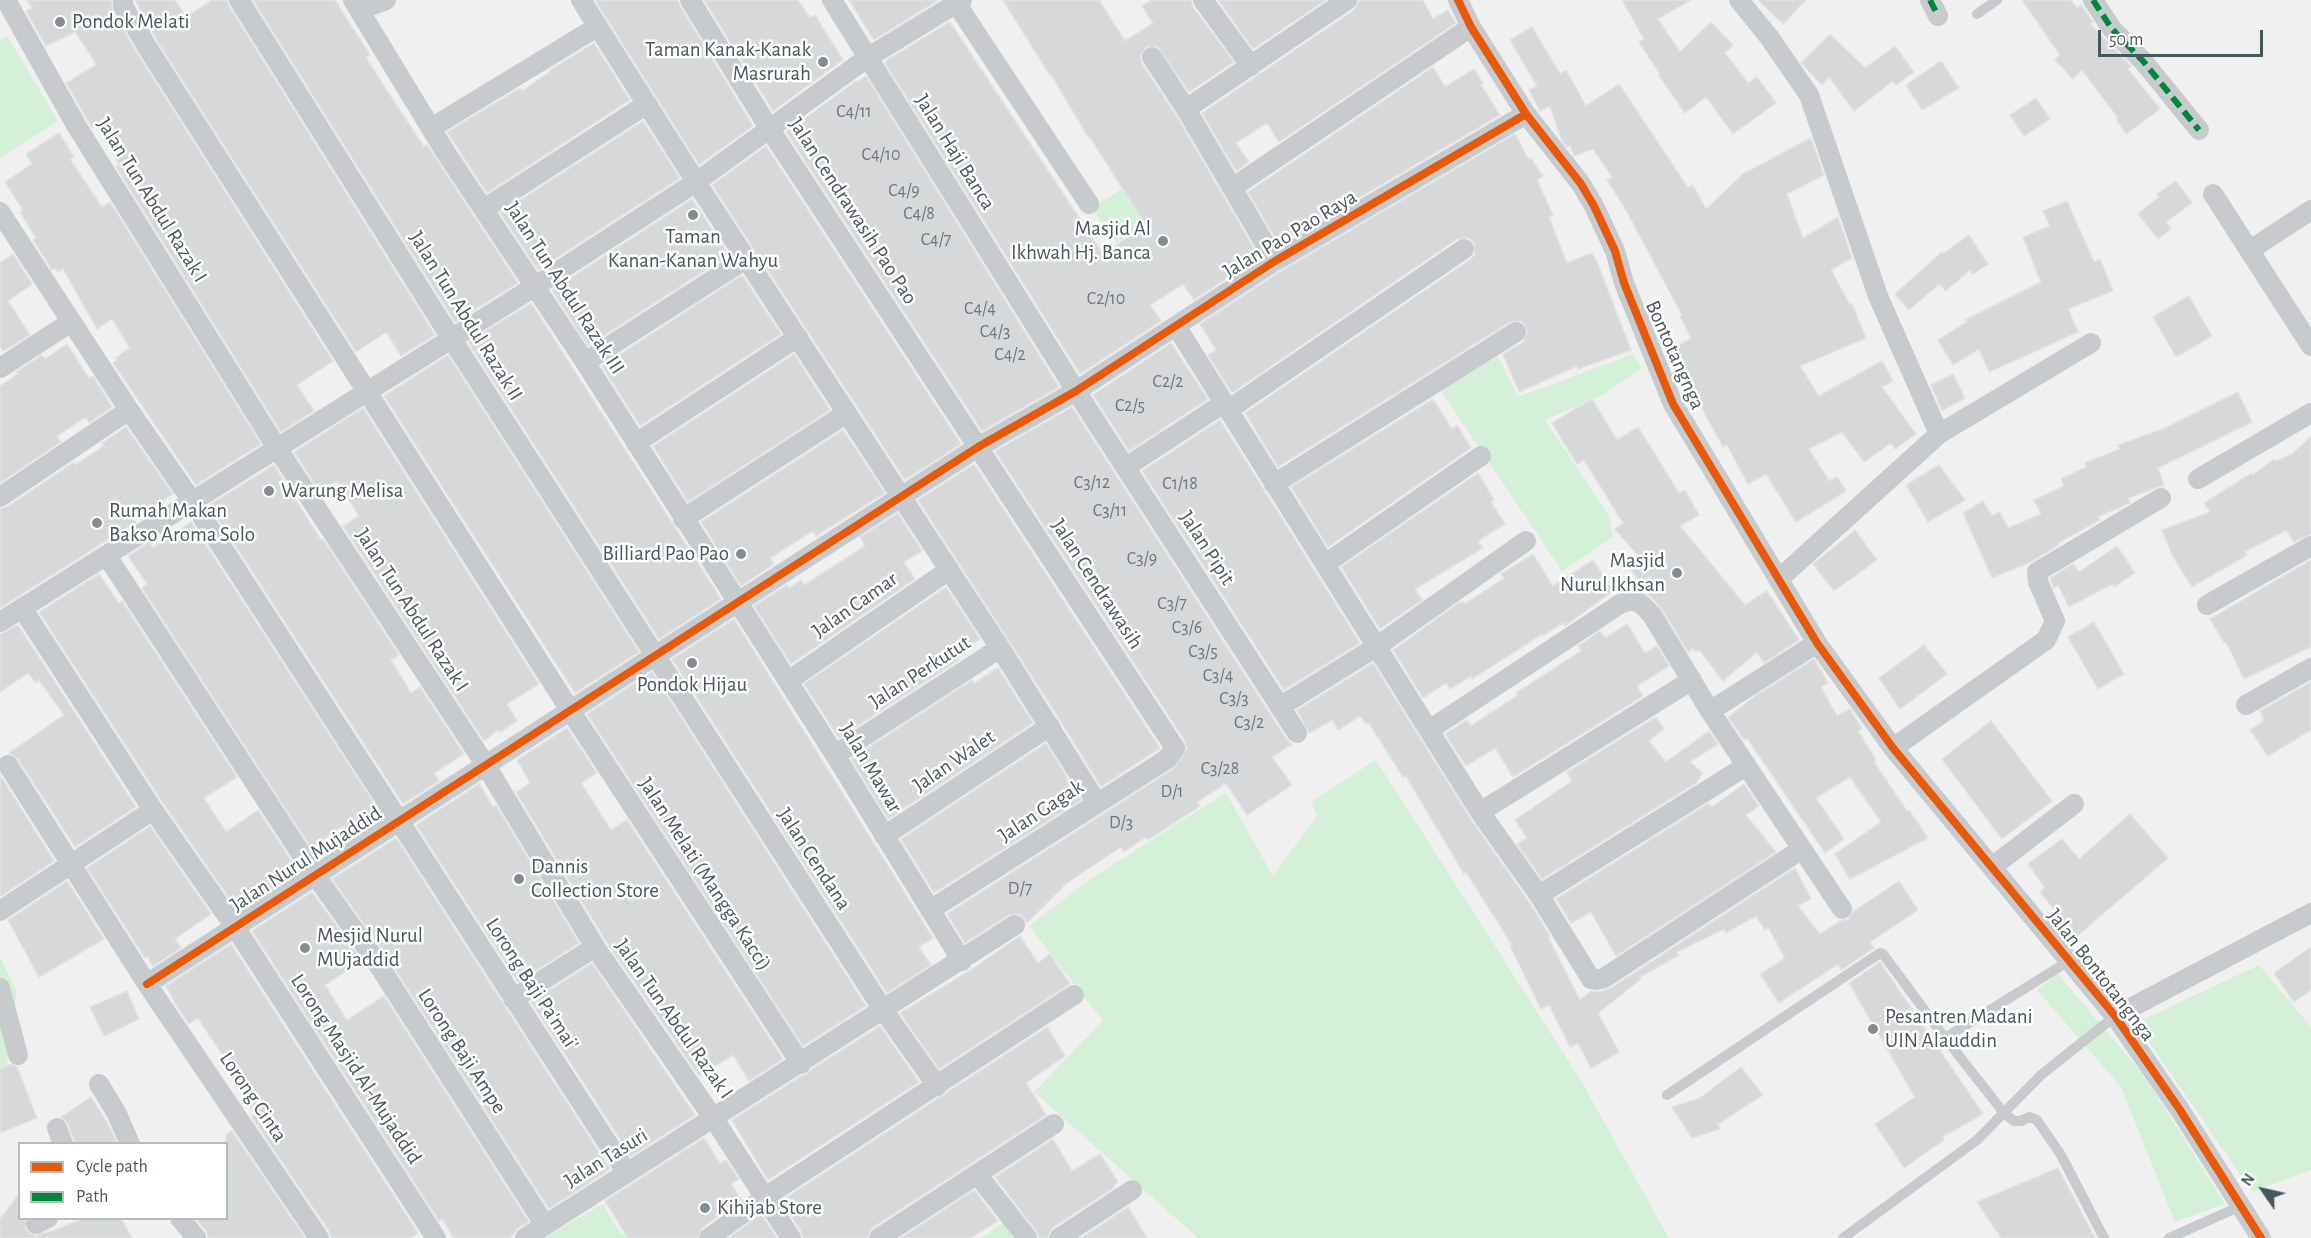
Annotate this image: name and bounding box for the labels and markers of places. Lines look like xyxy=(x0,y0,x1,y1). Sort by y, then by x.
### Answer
place label: Pondok Melati xyxy=(72,9,190,35)
marker: Pondok Melati xyxy=(53,15,67,29)
place label: Taman Kanak-Kanak Masrurah xyxy=(645,37,811,87)
marker: Taman Kanak-Kanak Masrurah xyxy=(816,55,830,69)
marker: Taman Kanan-Kanan Wahyu xyxy=(686,208,700,222)
place label: Masjid Al Ikhwah Hj. Banca xyxy=(1011,216,1151,266)
place label: Taman Kanan-Kanan Wahyu xyxy=(608,224,778,274)
marker: Masjid Al Ikhwah Hj. Banca xyxy=(1156,234,1170,248)
place label: Warung Melisa xyxy=(281,478,403,504)
marker: Warung Melisa xyxy=(262,484,276,498)
place label: Rumah Makan Bakso Aroma Solo xyxy=(109,498,255,548)
marker: Rumah Makan Bakso Aroma Solo xyxy=(90,516,104,530)
place label: Billiard Pao Pao xyxy=(602,541,729,567)
marker: Billiard Pao Pao xyxy=(734,547,748,561)
place label: Masjid Nurul Ikhsan xyxy=(1560,548,1665,598)
marker: Masjid Nurul Ikhsan xyxy=(1670,566,1684,580)
marker: Pondok Hijau xyxy=(685,656,699,670)
place label: Pondok Hijau xyxy=(637,672,747,698)
place label: Dannis Collection Store xyxy=(531,854,659,904)
marker: Dannis Collection Store xyxy=(512,872,526,886)
place label: Mesjid Nurul MUjaddid xyxy=(317,923,423,973)
marker: Mesjid Nurul MUjaddid xyxy=(298,941,312,955)
place label: Pesantren Madani UIN Alauddin xyxy=(1885,1004,2033,1054)
marker: Pesantren Madani UIN Alauddin xyxy=(1866,1022,1880,1036)
place label: Kihijab Store xyxy=(717,1195,822,1221)
marker: Kihijab Store xyxy=(698,1201,712,1215)

